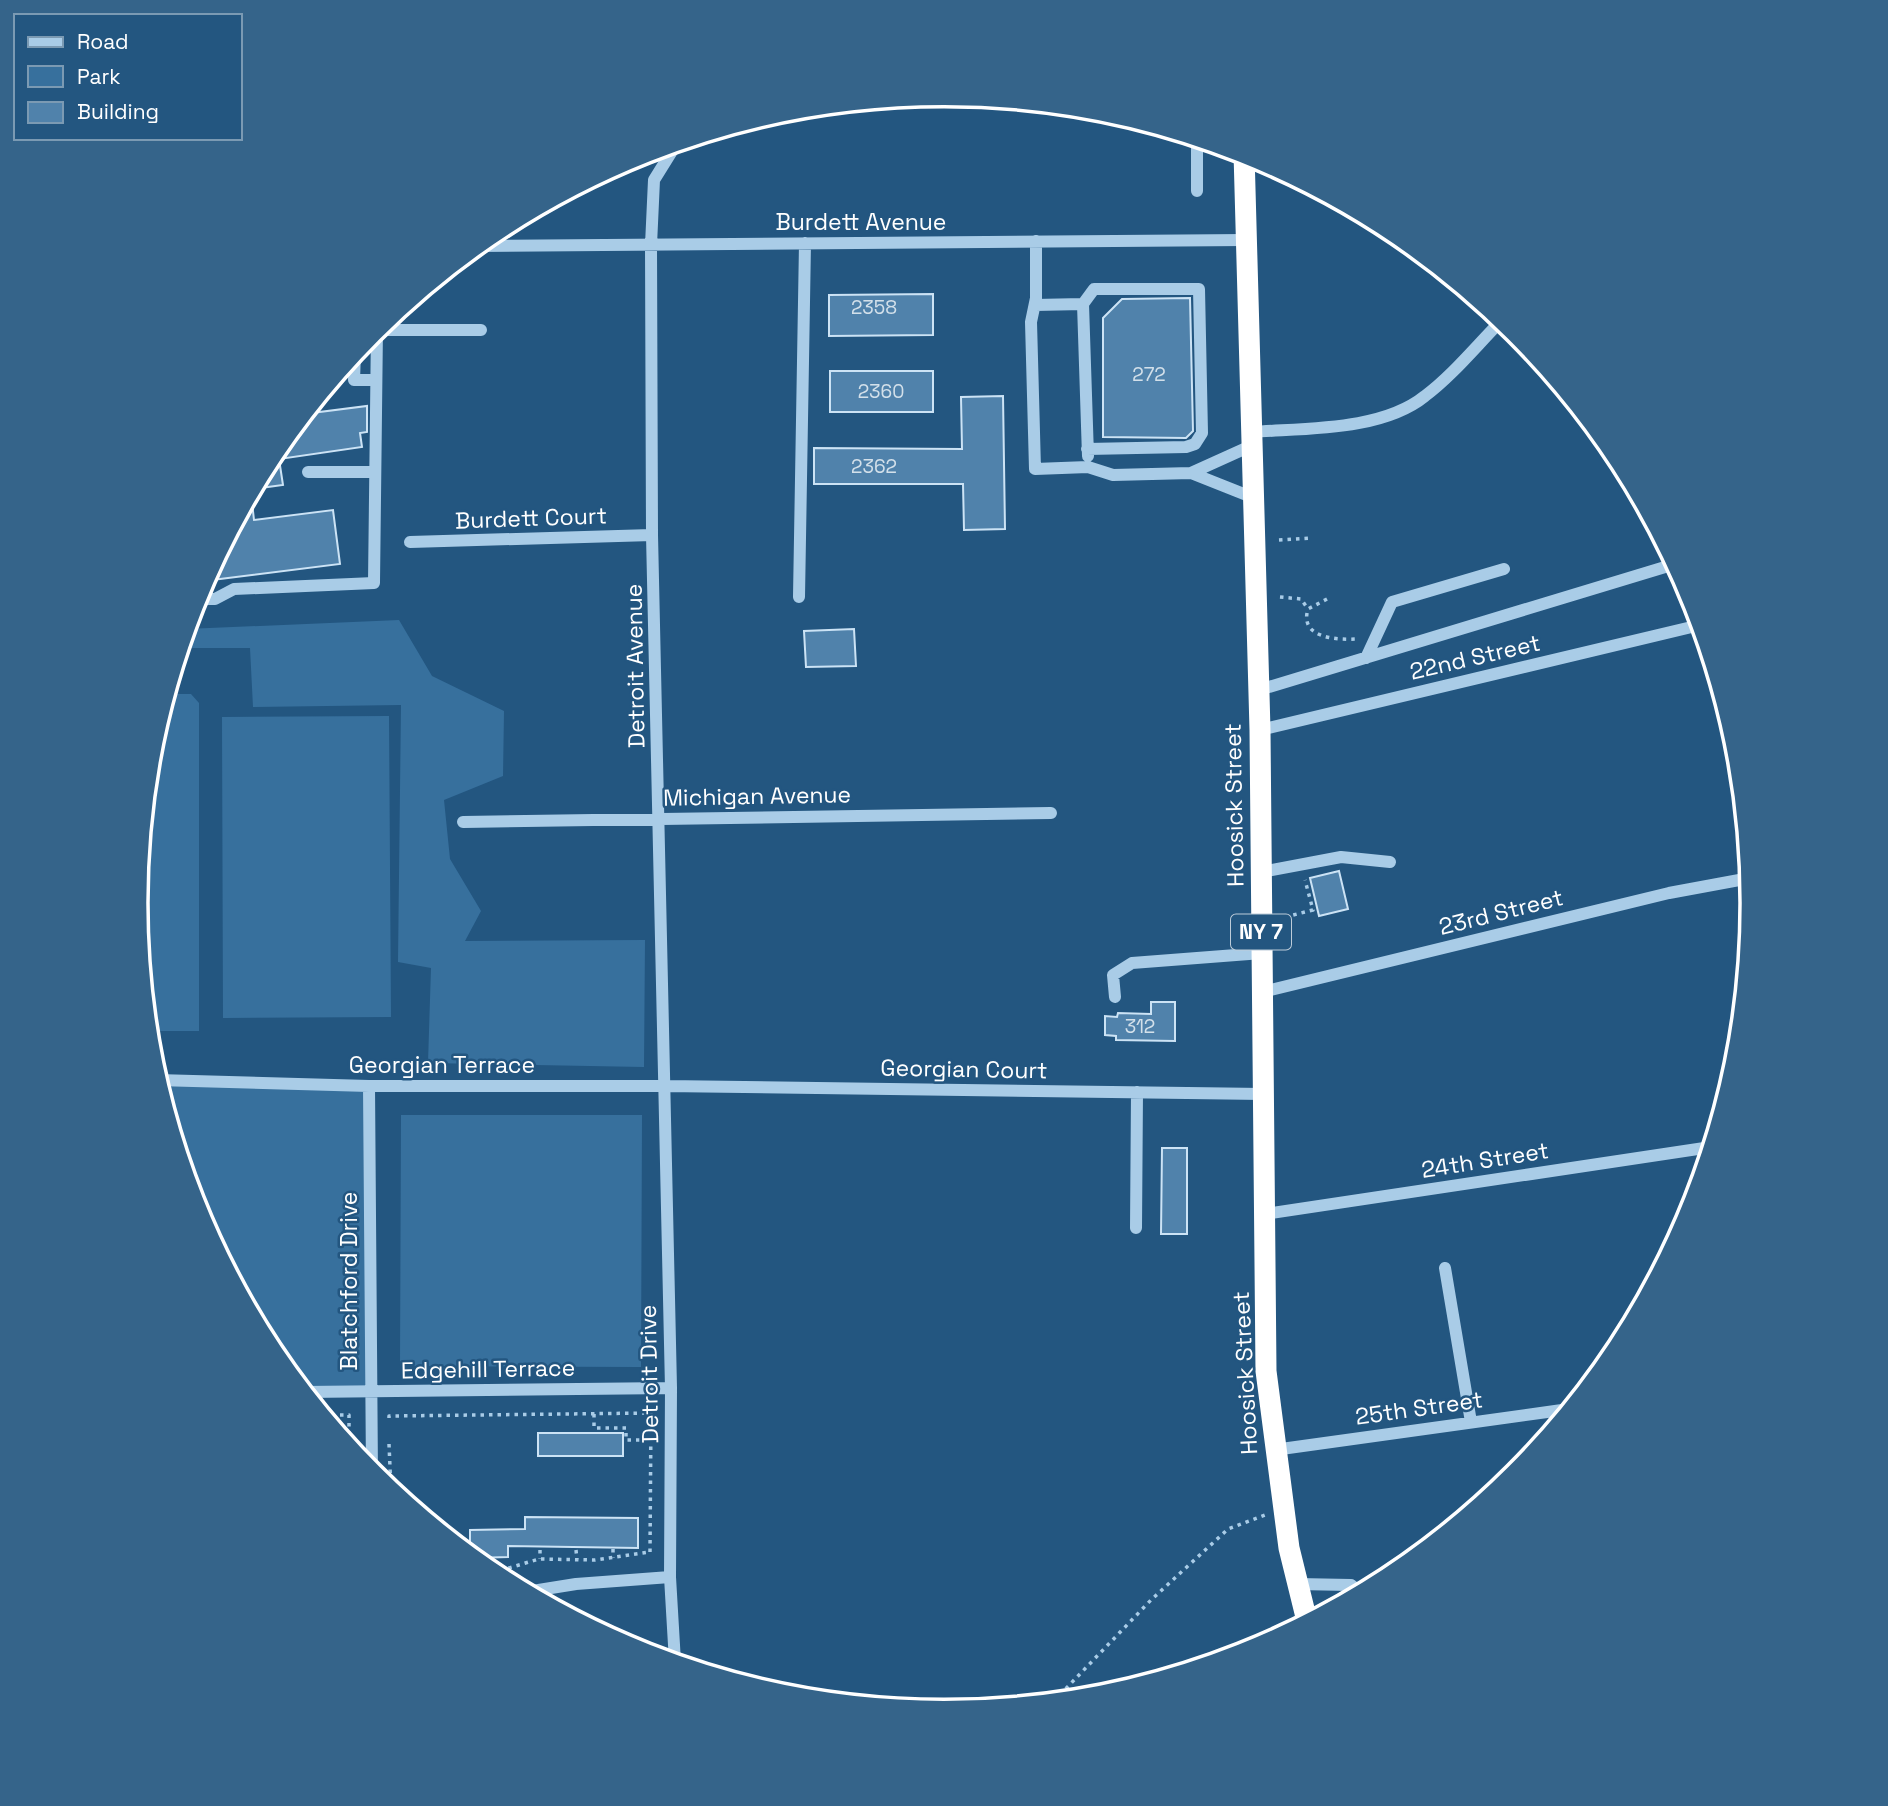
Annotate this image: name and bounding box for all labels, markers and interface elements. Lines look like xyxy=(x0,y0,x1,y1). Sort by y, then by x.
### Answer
legend xyxy=(14,14,242,140)
text: Road xyxy=(77,28,129,55)
text: Park xyxy=(77,63,121,90)
text: Building xyxy=(77,98,159,125)
street label: Burdett Avenue xyxy=(776,207,946,237)
house number: 2358 xyxy=(851,295,897,320)
house number: 272 xyxy=(1132,362,1166,387)
house number: 2360 xyxy=(858,379,904,404)
house number: 2362 xyxy=(851,454,897,479)
street label: Burdett Court xyxy=(454,500,608,536)
street label: Detroit Avenue xyxy=(619,583,651,749)
street label: 22nd Street xyxy=(1407,627,1543,687)
street label: Hoosick Street xyxy=(1218,723,1250,887)
street label: Michigan Avenue xyxy=(663,779,851,813)
street label: 23rd Street xyxy=(1436,882,1566,942)
road number: NY 7 xyxy=(1231,914,1291,950)
house number: 312 xyxy=(1125,1014,1155,1039)
street label: Georgian Terrace xyxy=(349,1050,535,1080)
street label: Georgian Court xyxy=(880,1053,1048,1085)
street label: 24th Street xyxy=(1419,1135,1551,1185)
street label: Blatchford Drive xyxy=(334,1192,364,1370)
street label: Hoosick Street xyxy=(1226,1291,1264,1455)
street label: Detroit Drive xyxy=(633,1304,665,1444)
street label: Edgehill Terrace xyxy=(400,1352,576,1386)
street label: 25th Street xyxy=(1353,1384,1485,1432)

